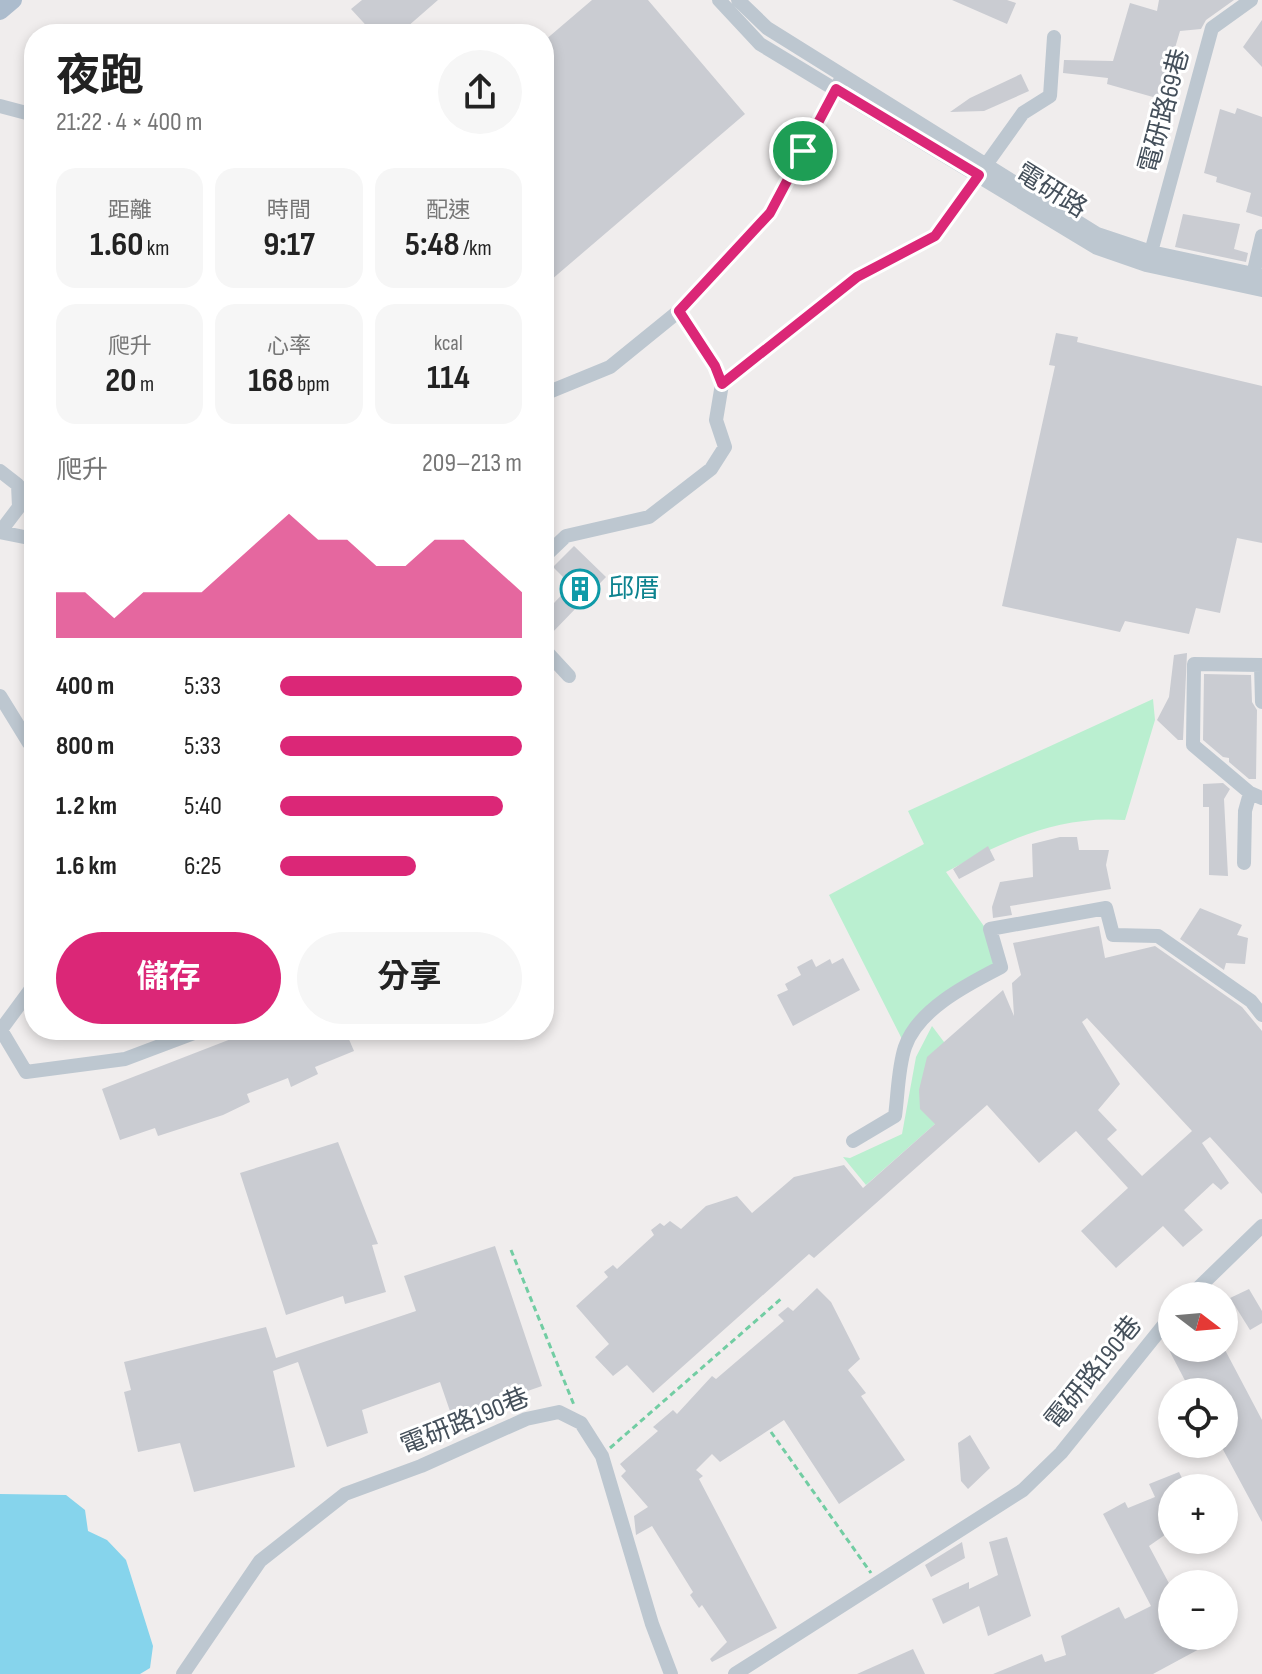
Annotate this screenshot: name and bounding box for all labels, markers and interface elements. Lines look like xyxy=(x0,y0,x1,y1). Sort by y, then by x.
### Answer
street label: 電研路69巷 xyxy=(1134,46,1196,176)
text: 夜跑 xyxy=(56,50,144,103)
button: share xyxy=(438,50,522,134)
text: 21:22 · 4 × 400 m xyxy=(56,107,202,138)
pin xyxy=(769,117,837,185)
icon: arrive xyxy=(781,129,825,173)
street label: 電研路 xyxy=(1010,157,1092,225)
text: 距離 xyxy=(108,197,152,224)
text: 時間 xyxy=(267,197,311,224)
text: 配速 xyxy=(426,197,470,224)
text: 1.60 xyxy=(90,224,143,265)
text: 9:17 xyxy=(263,224,315,265)
text: 5:48 xyxy=(405,224,459,265)
text: km xyxy=(143,235,169,262)
text: /km xyxy=(459,235,492,262)
text: kcal xyxy=(434,330,463,357)
text: 爬升 xyxy=(108,333,152,360)
text: 心率 xyxy=(267,333,311,360)
text: 114 xyxy=(427,357,470,398)
text: 20 xyxy=(105,360,136,401)
text: 168 xyxy=(248,360,294,401)
text: m xyxy=(136,371,154,398)
text: bpm xyxy=(294,371,330,398)
text: 209–213 m xyxy=(422,448,522,479)
text: 爬升 xyxy=(56,455,108,486)
building icon: 邱厝 xyxy=(559,568,601,610)
place label: 邱厝 xyxy=(608,574,660,605)
text: 400 m xyxy=(56,671,114,702)
text: 5:33 xyxy=(184,671,221,702)
text: 800 m xyxy=(56,731,114,762)
text: 5:33 xyxy=(184,731,221,762)
text: 1.2 km xyxy=(56,791,117,822)
text: 5:40 xyxy=(184,791,222,822)
text: 1.6 km xyxy=(56,851,117,882)
text: 6:25 xyxy=(184,851,221,882)
button: 儲存 xyxy=(56,932,281,1024)
button: 分享 xyxy=(297,932,522,1024)
north arrow xyxy=(1158,1282,1238,1362)
map controls xyxy=(1158,1282,1238,1650)
street label: 電研路190巷 xyxy=(1039,1310,1149,1436)
button: locate xyxy=(1158,1378,1238,1458)
street label: 電研路190巷 xyxy=(396,1382,534,1462)
button: + xyxy=(1158,1474,1238,1554)
button: − xyxy=(1158,1570,1238,1650)

